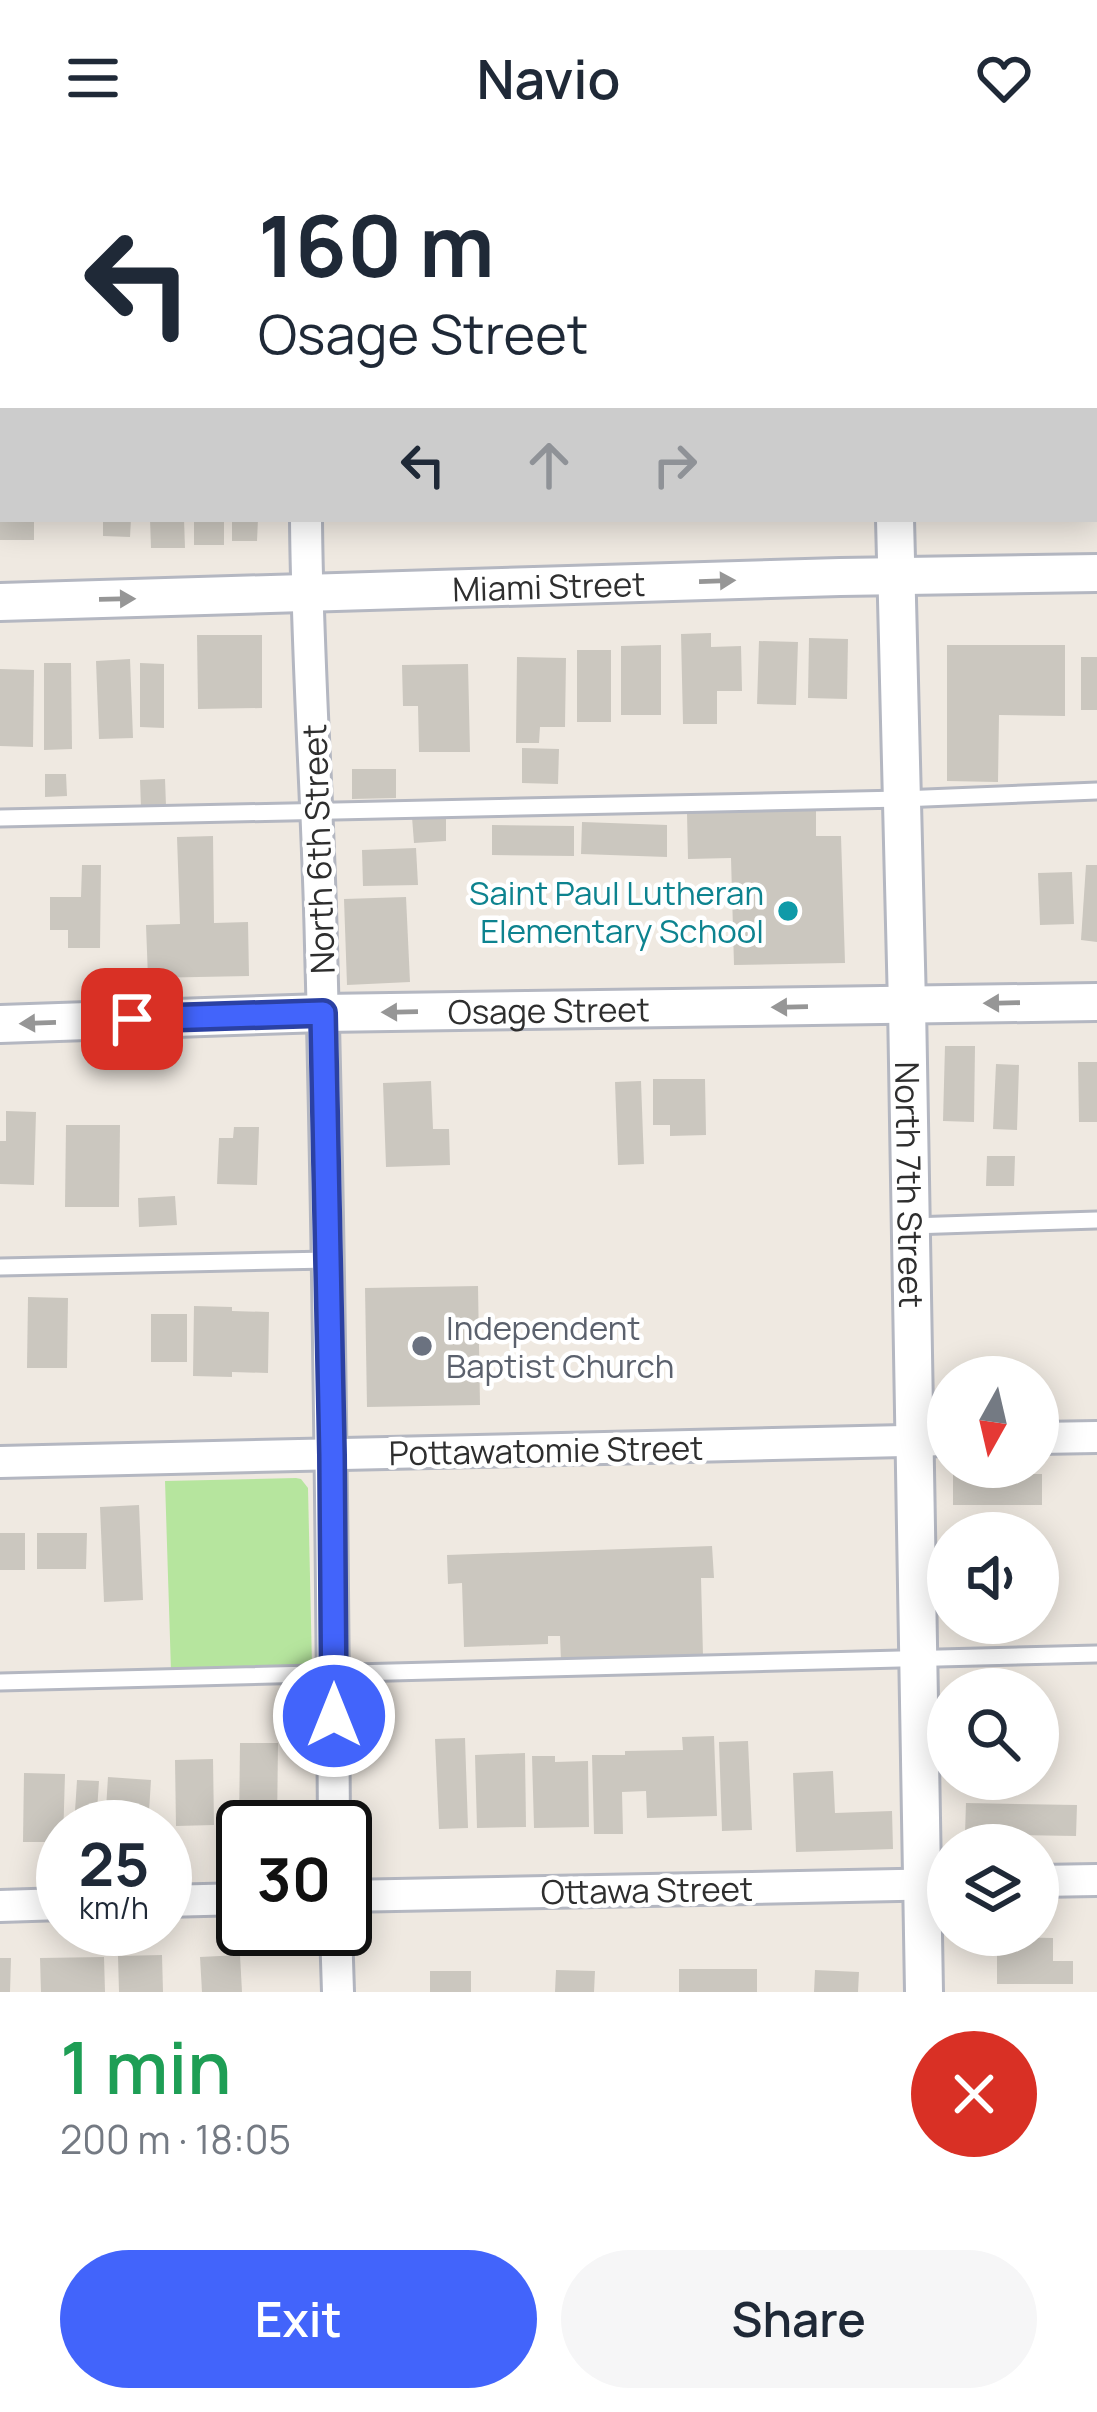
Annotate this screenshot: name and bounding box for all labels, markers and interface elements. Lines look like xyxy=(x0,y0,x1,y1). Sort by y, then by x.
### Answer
text: Navio xyxy=(476,41,621,115)
icon: menu xyxy=(60,45,126,111)
icon: heart xyxy=(971,45,1037,111)
text: 160 m xyxy=(258,187,495,302)
icon: left xyxy=(60,204,216,360)
text: Osage Street xyxy=(258,296,588,370)
icon: left xyxy=(390,432,456,498)
icon: ahead xyxy=(516,432,582,498)
icon: right xyxy=(642,432,708,498)
street label: Miami Street xyxy=(452,560,646,611)
one-way arrow xyxy=(699,571,737,590)
one-way arrow xyxy=(99,590,137,609)
street label: North 6th Street xyxy=(291,723,345,975)
place label: Saint Paul Lutheran Elementary School xyxy=(469,870,764,953)
marker: Saint Paul Lutheran Elementary School xyxy=(775,898,801,924)
pin xyxy=(81,968,183,1070)
icon: arrive xyxy=(99,986,165,1052)
street label: Osage Street xyxy=(447,986,650,1034)
one-way arrow xyxy=(982,994,1020,1013)
one-way arrow xyxy=(770,997,808,1016)
one-way arrow xyxy=(380,1003,418,1022)
one-way arrow xyxy=(18,1013,56,1032)
street label: North 7th Street xyxy=(885,1061,935,1308)
place label: Independent Baptist Church xyxy=(446,1305,674,1388)
marker: Independent Baptist Church xyxy=(409,1333,435,1359)
north arrow xyxy=(927,1356,1059,1488)
map controls xyxy=(927,1356,1059,1956)
street label: Pottawatomie Street xyxy=(388,1425,704,1475)
button: sound xyxy=(927,1512,1059,1644)
position arrow xyxy=(271,1653,397,1779)
button: search xyxy=(927,1668,1059,1800)
speed limit sign: 30 xyxy=(216,1800,372,1956)
text: 25 xyxy=(79,1822,149,1904)
button: layers xyxy=(927,1824,1059,1956)
street label: Ottawa Street xyxy=(541,1866,753,1914)
text: km/h xyxy=(79,1887,149,1928)
text: 1 min xyxy=(60,2017,232,2116)
button: close xyxy=(911,2031,1037,2157)
text: 200 m · 18:05 xyxy=(60,2112,291,2166)
button: Exit xyxy=(60,2250,537,2388)
button: Share xyxy=(561,2250,1037,2388)

